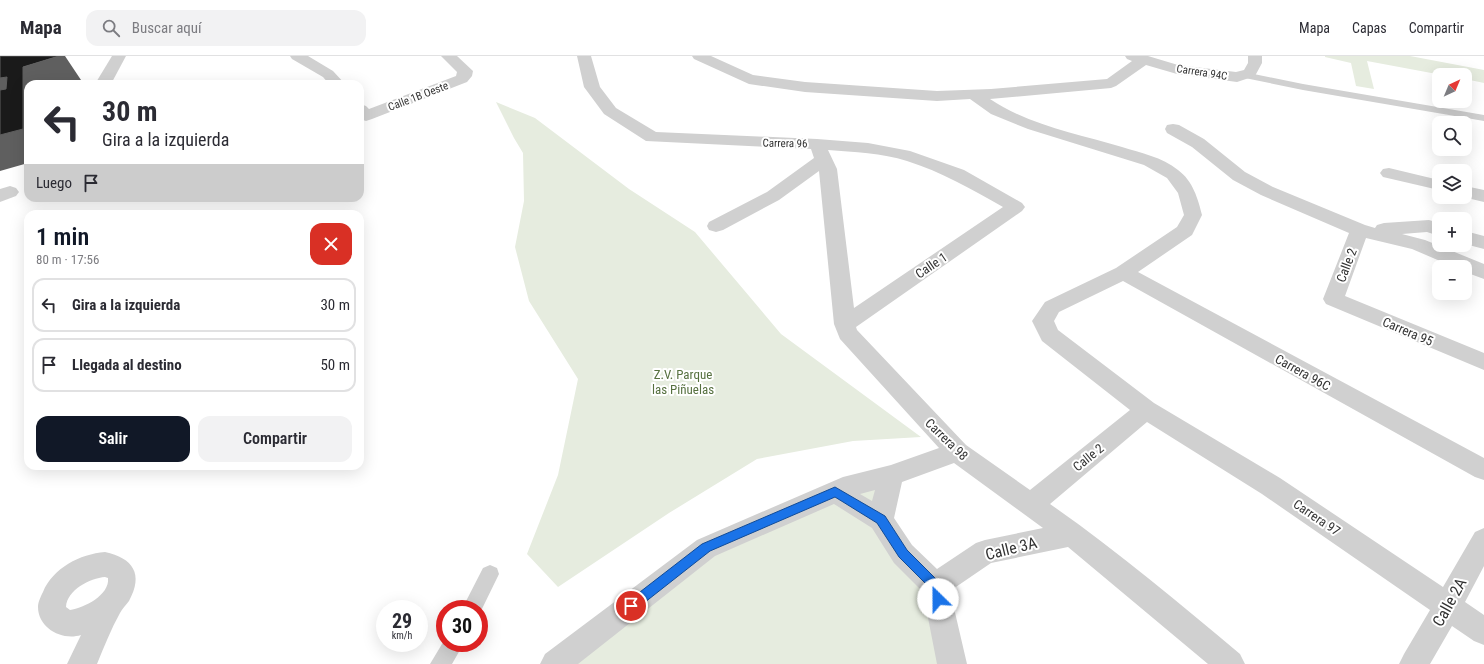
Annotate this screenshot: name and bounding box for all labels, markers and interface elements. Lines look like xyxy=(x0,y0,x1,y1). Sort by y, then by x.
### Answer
search box xyxy=(86,10,366,46)
text: Mapa xyxy=(20,16,62,39)
icon: search xyxy=(100,17,122,39)
text: Buscar aquí xyxy=(132,19,202,37)
text: Mapa xyxy=(1299,20,1330,36)
text: Capas xyxy=(1352,20,1387,36)
text: Compartir xyxy=(1409,20,1464,36)
street label: Carrera 94C xyxy=(1176,62,1228,83)
north arrow xyxy=(1432,68,1472,108)
map controls xyxy=(1432,68,1472,300)
street label: Calle 1B Oeste xyxy=(386,79,450,114)
text: 30 m xyxy=(102,95,158,128)
icon: left xyxy=(36,96,88,148)
button: search xyxy=(1432,116,1472,156)
text: Gira a la izquierda xyxy=(102,129,229,150)
street label: Carrera 96 xyxy=(762,137,808,150)
button: layers xyxy=(1432,164,1472,204)
icon: arrive xyxy=(80,172,102,194)
text: Luego xyxy=(36,174,72,192)
button: + xyxy=(1432,212,1472,252)
text: 1 min xyxy=(36,223,89,251)
button: close xyxy=(310,223,352,265)
street label: Calle 2 xyxy=(1333,246,1360,284)
street label: Calle 1 xyxy=(913,249,950,281)
text: 80 m · 17:56 xyxy=(36,252,99,267)
button: − xyxy=(1432,260,1472,300)
icon: left xyxy=(38,294,60,316)
text: Gira a la izquierda xyxy=(72,296,180,314)
text: 30 m xyxy=(320,296,350,314)
street label: Carrera 95 xyxy=(1380,314,1435,349)
street label: Carrera 96C xyxy=(1273,351,1333,394)
icon: arrive xyxy=(38,354,60,376)
text: Llegada al destino xyxy=(72,356,182,374)
text: 50 m xyxy=(320,356,350,374)
park label: Z.V. Parque las Piñuelas xyxy=(652,367,714,397)
street label: Carrera 98 xyxy=(922,415,971,463)
button: Salir xyxy=(36,416,190,462)
button: Compartir xyxy=(198,416,352,462)
street label: Calle 2 xyxy=(1070,441,1107,474)
street label: Carrera 97 xyxy=(1290,496,1343,539)
street label: Calle 3A xyxy=(983,533,1039,564)
street label: Calle 2A xyxy=(1428,575,1470,630)
position arrow xyxy=(917,578,959,620)
pin xyxy=(614,589,648,623)
icon: arrive xyxy=(620,595,642,617)
speed limit sign: 30 xyxy=(436,600,488,652)
text: 29 xyxy=(392,609,412,633)
text: km/h xyxy=(392,630,412,641)

